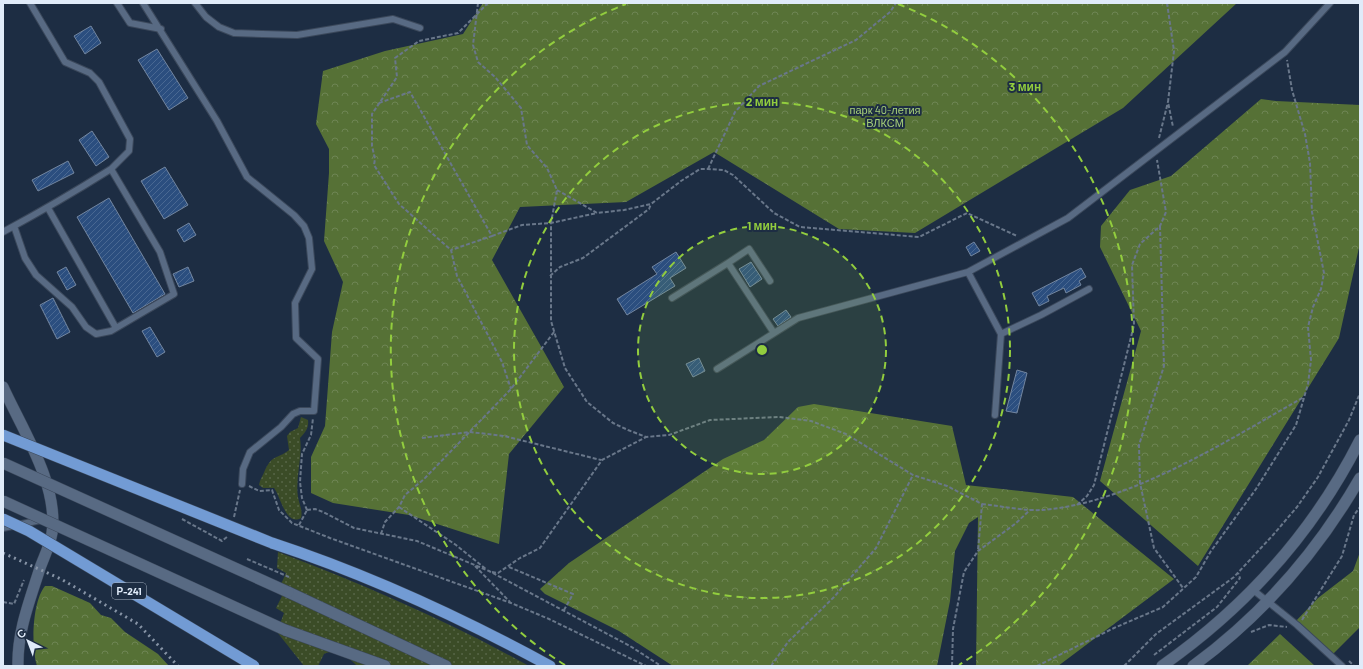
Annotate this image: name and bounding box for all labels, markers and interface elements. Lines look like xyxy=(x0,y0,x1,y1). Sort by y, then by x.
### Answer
text: 3 мин xyxy=(1009,79,1041,93)
text: 2 мин xyxy=(746,94,778,108)
park label: парк 40-летия ВЛКСМ xyxy=(849,103,921,129)
text: 1 мин xyxy=(747,218,777,232)
centre of rings xyxy=(755,343,769,357)
road number: Р-241 xyxy=(112,583,146,599)
north arrow xyxy=(8,621,48,661)
text: С xyxy=(14,626,28,641)

